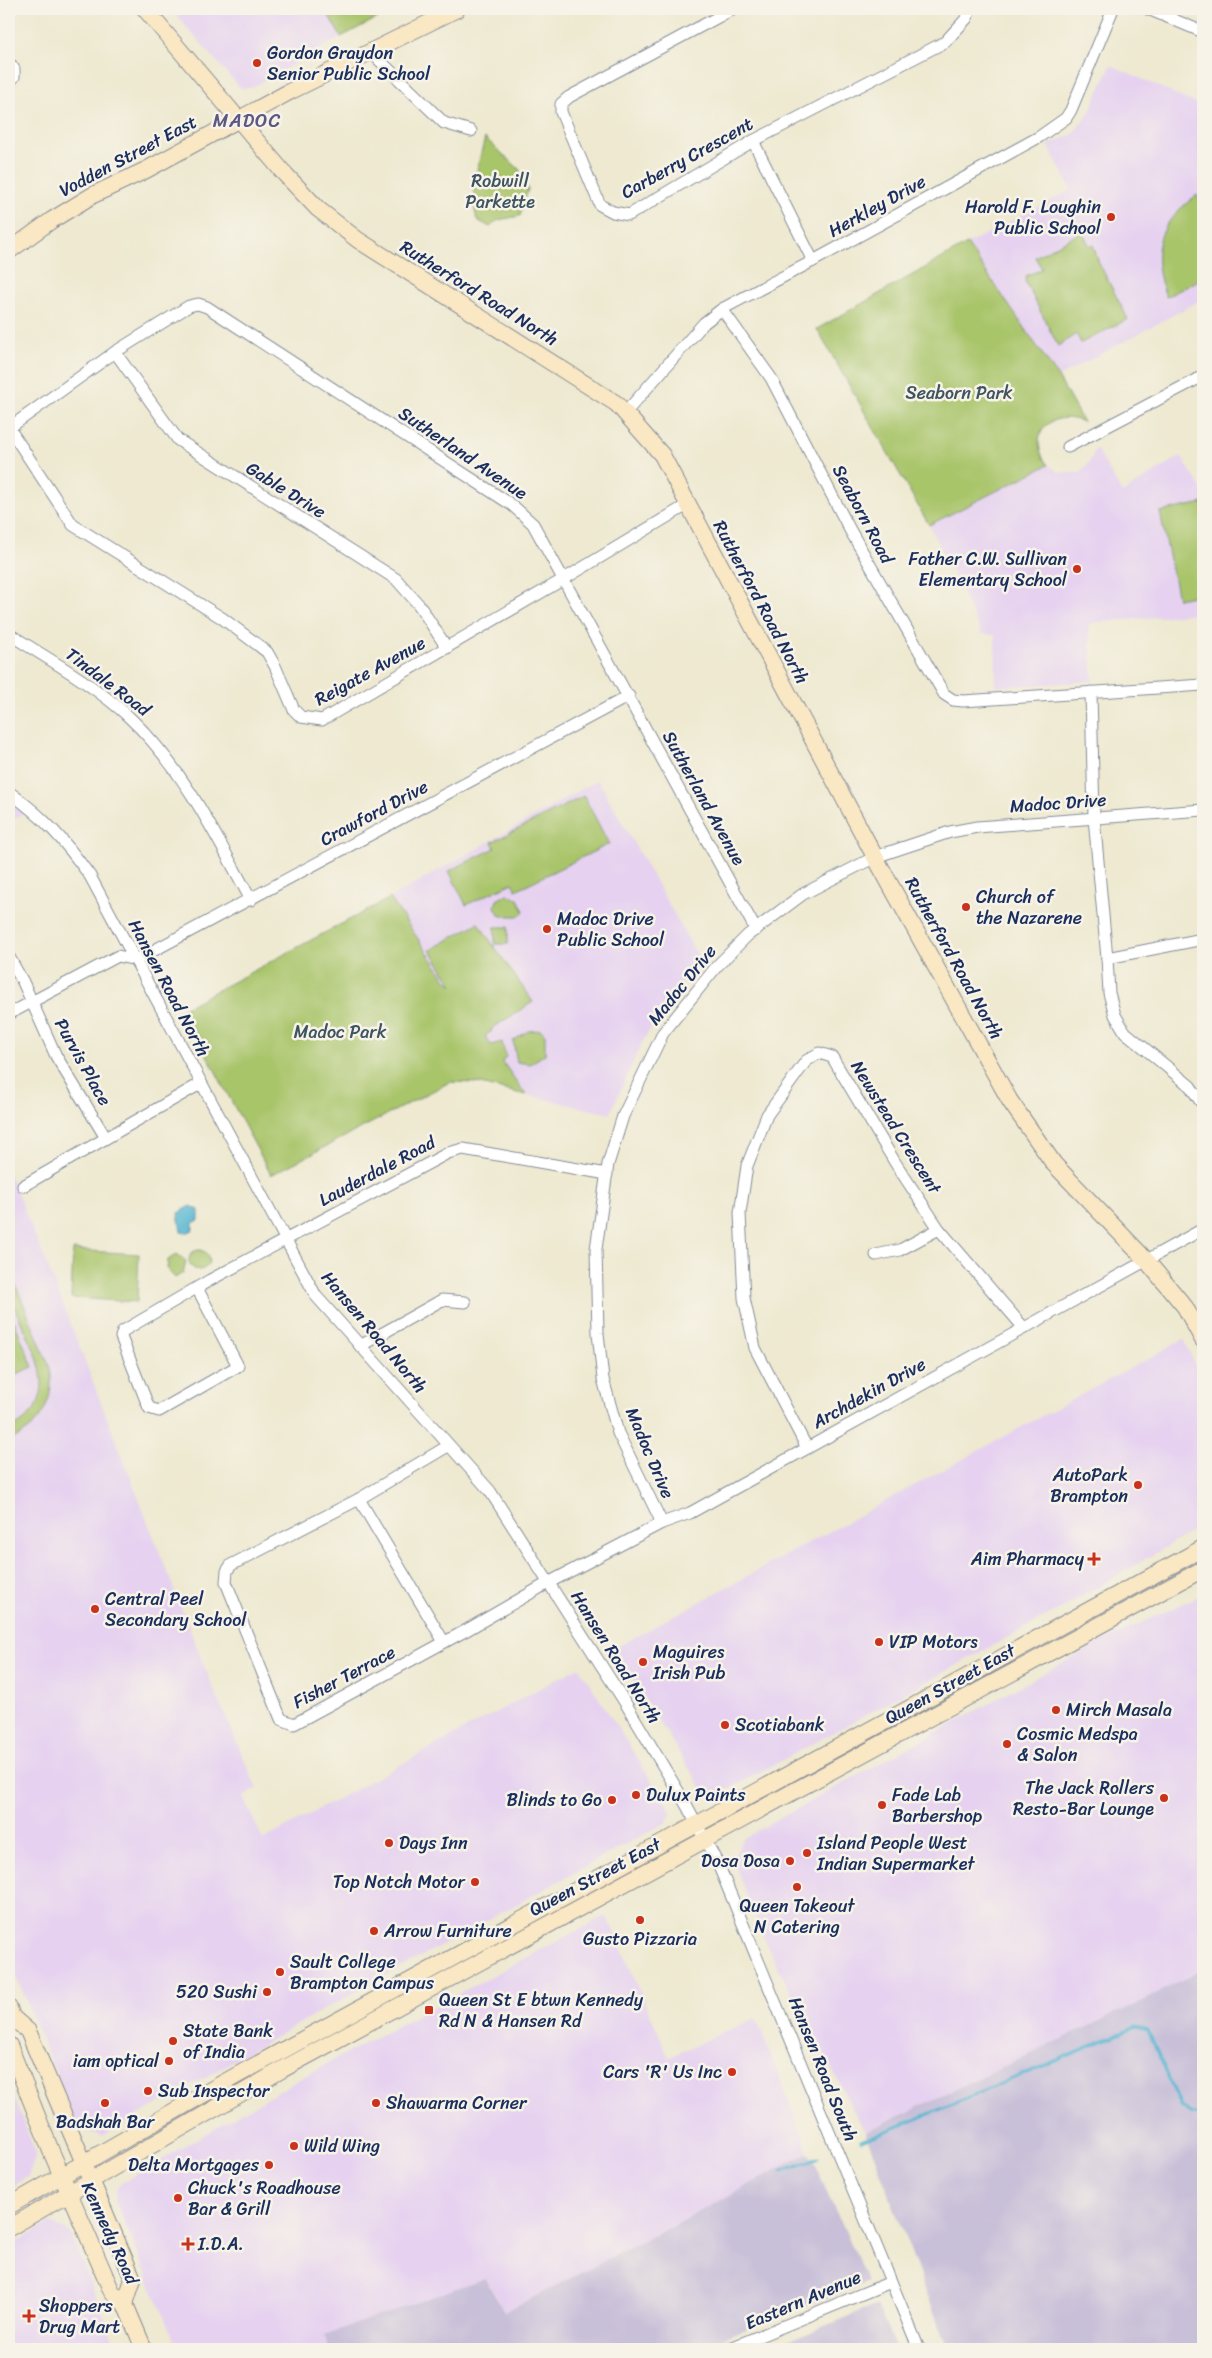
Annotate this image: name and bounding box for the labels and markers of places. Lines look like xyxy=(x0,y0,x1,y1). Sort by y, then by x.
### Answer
place label: Gordon Graydon Senior Public School xyxy=(267,37,431,90)
marker: Gordon Graydon Senior Public School xyxy=(251,57,263,69)
place label: Harold F. Loughin Public School xyxy=(965,191,1102,244)
marker: Harold F. Loughin Public School xyxy=(1105,211,1117,223)
place label: Father C.W. Sullivan Elementary School xyxy=(908,543,1068,596)
marker: Father C.W. Sullivan Elementary School xyxy=(1071,563,1083,575)
place label: Church of the Nazarene xyxy=(976,881,1082,934)
marker: Church of the Nazarene xyxy=(960,901,972,913)
place label: Madoc Drive Public School xyxy=(557,903,665,956)
marker: Madoc Drive Public School xyxy=(541,923,553,935)
place label: AutoPark Brampton xyxy=(1050,1459,1128,1512)
marker: AutoPark Brampton xyxy=(1132,1479,1144,1491)
place label: Aim Pharmacy xyxy=(970,1543,1085,1575)
marker: Aim Pharmacy xyxy=(1088,1553,1100,1565)
place label: Central Peel Secondary School xyxy=(105,1583,247,1636)
marker: Central Peel Secondary School xyxy=(89,1603,101,1615)
place label: VIP Motors xyxy=(889,1626,978,1658)
place label: Maguires Irish Pub xyxy=(652,1636,725,1689)
marker: VIP Motors xyxy=(873,1636,885,1648)
marker: Maguires Irish Pub xyxy=(637,1656,649,1668)
place label: Mirch Masala xyxy=(1066,1694,1172,1726)
marker: Mirch Masala xyxy=(1050,1704,1062,1716)
place label: Scotiabank xyxy=(735,1709,825,1741)
place label: Cosmic Medspa & Salon xyxy=(1017,1718,1138,1771)
marker: Scotiabank xyxy=(719,1719,731,1731)
marker: Cosmic Medspa & Salon xyxy=(1001,1738,1013,1750)
place label: The Jack Rollers Resto-Bar Lounge xyxy=(1013,1772,1155,1825)
place label: Dulux Paints xyxy=(646,1779,746,1811)
place label: Fade Lab Barbershop xyxy=(892,1779,983,1832)
place label: Blinds to Go xyxy=(507,1784,602,1816)
marker: Dulux Paints xyxy=(630,1789,642,1801)
marker: The Jack Rollers Resto-Bar Lounge xyxy=(1158,1792,1170,1804)
marker: Blinds to Go xyxy=(606,1794,618,1806)
marker: Fade Lab Barbershop xyxy=(876,1799,888,1811)
place label: Days Inn xyxy=(399,1827,468,1859)
place label: Island People West Indian Supermarket xyxy=(816,1827,975,1880)
marker: Days Inn xyxy=(383,1837,395,1849)
place label: Dosa Dosa xyxy=(701,1845,780,1877)
marker: Island People West Indian Supermarket xyxy=(801,1847,813,1859)
marker: Dosa Dosa xyxy=(784,1855,796,1867)
place label: Top Notch Motor xyxy=(333,1866,467,1898)
marker: Top Notch Motor xyxy=(469,1876,481,1888)
marker: Queen Takeout N Catering xyxy=(791,1881,803,1893)
place label: Queen Takeout N Catering xyxy=(739,1890,855,1943)
marker: Gusto Pizzaria xyxy=(634,1914,646,1926)
place label: Arrow Furniture xyxy=(383,1915,512,1947)
place label: Gusto Pizzaria xyxy=(583,1923,697,1955)
marker: Arrow Furniture xyxy=(368,1925,380,1937)
place label: Sault College Brampton Campus xyxy=(290,1946,435,1999)
marker: Sault College Brampton Campus xyxy=(274,1966,286,1978)
place label: 520 Sushi xyxy=(176,1976,258,2008)
place label: Queen St E btwn Kennedy Rd N & Hansen Rd xyxy=(439,1984,644,2037)
marker: 520 Sushi xyxy=(261,1986,273,1998)
marker: Queen St E btwn Kennedy Rd N & Hansen Rd xyxy=(423,2004,435,2016)
place label: State Bank of India xyxy=(183,2015,273,2068)
marker: State Bank of India xyxy=(167,2035,179,2047)
place label: iam optical xyxy=(73,2045,160,2077)
marker: iam optical xyxy=(163,2055,175,2067)
place label: Cars 'R' Us Inc xyxy=(603,2056,722,2088)
marker: Cars 'R' Us Inc xyxy=(726,2066,738,2078)
place label: Sub Inspector xyxy=(158,2075,271,2107)
marker: Sub Inspector xyxy=(142,2085,154,2097)
place label: Shawarma Corner xyxy=(386,2087,528,2119)
marker: Badshah Bar xyxy=(99,2097,111,2109)
marker: Shawarma Corner xyxy=(370,2097,382,2109)
place label: Badshah Bar xyxy=(56,2106,156,2138)
place label: Wild Wing xyxy=(304,2130,380,2162)
marker: Wild Wing xyxy=(288,2140,300,2152)
place label: Delta Mortgages xyxy=(128,2149,260,2181)
marker: Delta Mortgages xyxy=(263,2159,275,2171)
place label: Chuck's Roadhouse Bar & Grill xyxy=(188,2172,341,2225)
marker: Chuck's Roadhouse Bar & Grill xyxy=(172,2192,184,2204)
place label: I.D.A. xyxy=(197,2228,244,2260)
marker: I.D.A. xyxy=(182,2238,194,2250)
place label: Shoppers Drug Mart xyxy=(39,2290,120,2343)
marker: Shoppers Drug Mart xyxy=(23,2310,35,2322)

